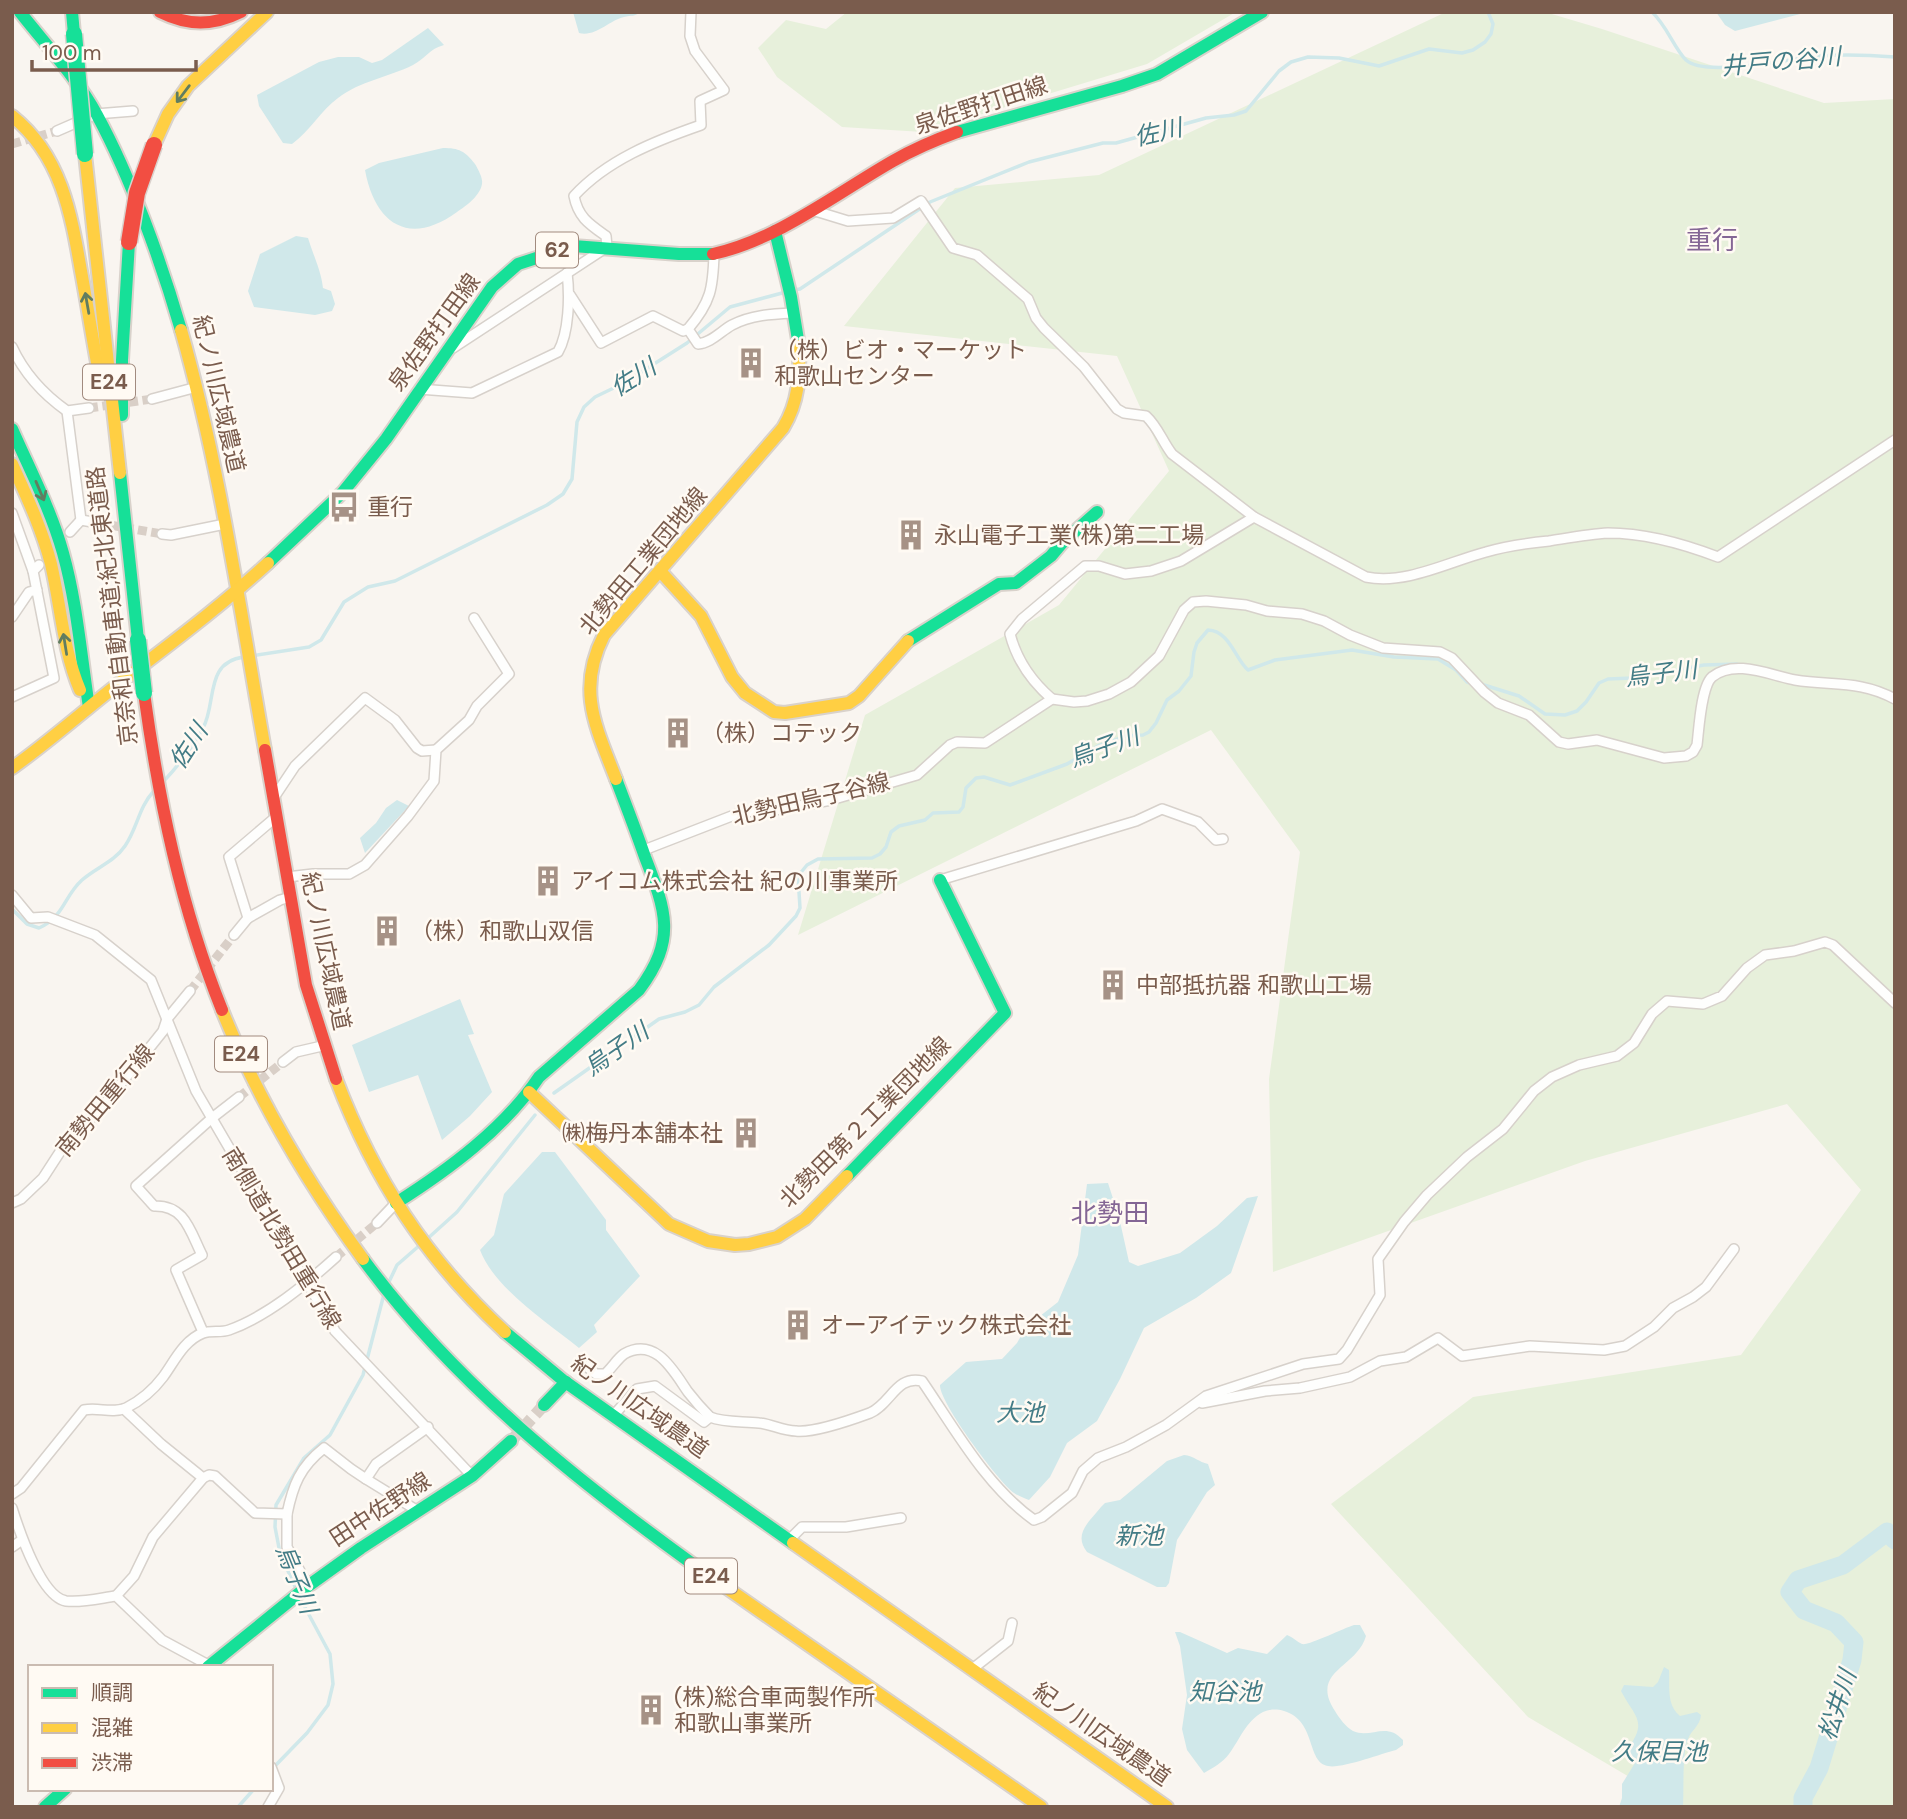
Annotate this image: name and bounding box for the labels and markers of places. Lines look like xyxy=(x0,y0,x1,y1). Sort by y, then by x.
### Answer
place label: （株）ビオ・マーケット 和歌山センター xyxy=(774,335,1027,391)
building icon: （株）ビオ・マーケット 和歌山センター xyxy=(734,346,768,380)
bus stop icon: 重行 xyxy=(327,490,361,524)
place label: 重行 xyxy=(367,492,413,522)
building icon: 永山電子工業(株)第二工場 xyxy=(894,518,928,552)
place label: 永山電子工業(株)第二工場 xyxy=(934,520,1204,550)
building icon: （株）コテック xyxy=(661,716,695,750)
place label: （株）コテック xyxy=(701,718,862,748)
building icon: アイコム株式会社 紀の川事業所 xyxy=(531,864,565,898)
place label: アイコム株式会社 紀の川事業所 xyxy=(571,866,898,896)
building icon: （株）和歌山双信 xyxy=(370,914,404,948)
place label: （株）和歌山双信 xyxy=(410,916,594,946)
building icon: 中部抵抗器 和歌山工場 xyxy=(1096,968,1130,1002)
place label: 中部抵抗器 和歌山工場 xyxy=(1136,970,1372,1000)
building icon: ㈱梅丹本舗本社 xyxy=(729,1116,763,1150)
place label: ㈱梅丹本舗本社 xyxy=(562,1118,723,1148)
building icon: オーアイテック株式会社 xyxy=(781,1308,815,1342)
place label: オーアイテック株式会社 xyxy=(821,1310,1071,1340)
place label: (株)総合車両製作所 和歌山事業所 xyxy=(674,1682,875,1738)
building icon: (株)総合車両製作所 和歌山事業所 xyxy=(634,1693,668,1727)

